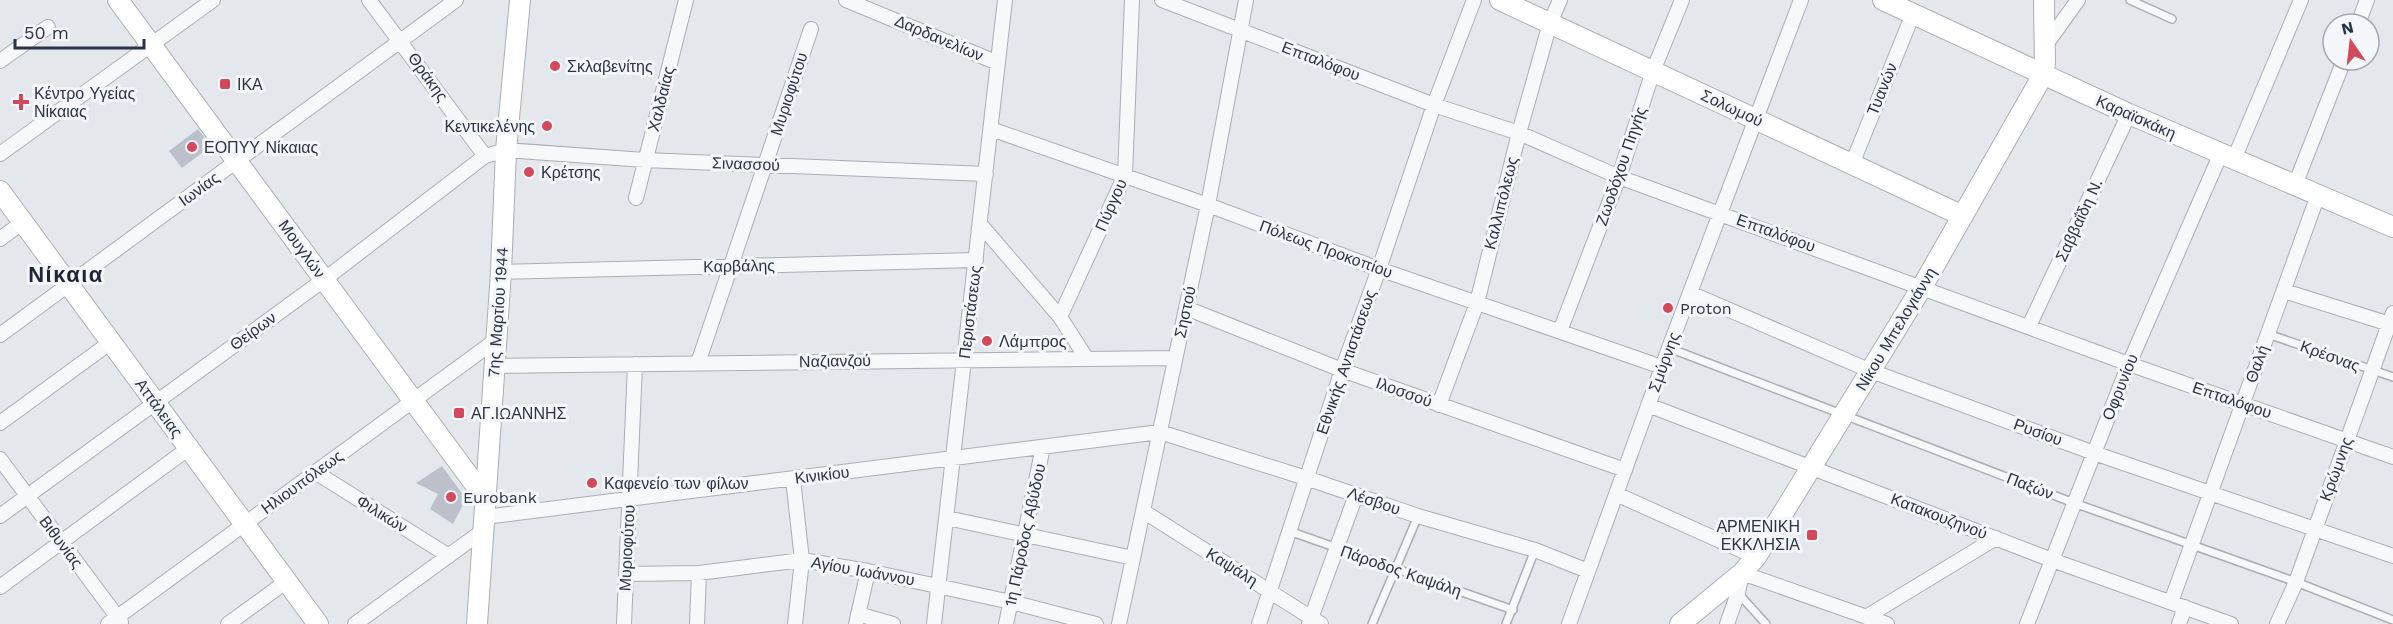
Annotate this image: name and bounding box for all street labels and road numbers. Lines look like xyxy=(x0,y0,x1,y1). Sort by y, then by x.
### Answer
street label: Δαρδανελίων xyxy=(892,11,986,65)
street label: Επταλόφου xyxy=(1279,37,1363,85)
street label: Θράκης xyxy=(404,49,452,105)
street label: Μυριοφύτου xyxy=(767,50,811,138)
street label: Τυανών xyxy=(1863,60,1901,118)
street label: Χαλδαίας xyxy=(644,64,678,133)
street label: Σολωμού xyxy=(1698,85,1766,131)
street label: Καραϊσκάκη xyxy=(2093,91,2179,143)
street label: Ζωοδόχου Πηγής xyxy=(1592,104,1650,228)
street label: Σινασσού xyxy=(712,153,780,175)
street label: Καλλιπόλεως xyxy=(1480,154,1522,251)
street label: Ιωνίας xyxy=(175,168,223,210)
street label: Σαββαΐδη Ν. xyxy=(2051,175,2107,265)
street label: Πύργου xyxy=(1091,176,1131,234)
street label: Επταλόφου xyxy=(1734,210,1818,256)
street label: Μουγλών xyxy=(275,216,329,282)
street label: Πόλεως Προκοπίου xyxy=(1257,216,1395,282)
street label: 7ης Μαρτίου 1944 xyxy=(484,246,512,378)
street label: Καρβάλης xyxy=(703,256,775,276)
street label: Περιστάσεως xyxy=(955,264,985,360)
street label: Νίκου Μπελογιάννη xyxy=(1852,264,1940,394)
street label: Σηστού xyxy=(1170,284,1200,340)
street label: Εθνικής Αντιστάσεως xyxy=(1312,287,1380,437)
street label: Θείρων xyxy=(226,308,280,354)
street label: Σμύρνης xyxy=(1644,329,1684,395)
street label: Κρέσνας xyxy=(2298,337,2363,376)
street label: Θαλή xyxy=(2241,343,2273,385)
street label: Ναζιανζού xyxy=(799,351,871,371)
street label: Οφρυνίου xyxy=(2098,351,2142,423)
street label: Ιλοσσού xyxy=(1373,373,1435,411)
street label: Αττάλειας xyxy=(131,375,187,441)
street label: Επταλόφου xyxy=(2190,378,2274,422)
street label: Ρυσίου xyxy=(2011,414,2065,450)
street label: Κρώμνης xyxy=(2316,434,2356,504)
street label: Ηλιουπόλεως xyxy=(257,446,347,518)
street label: Κινικίου xyxy=(794,462,850,488)
street label: 1η Πάροδος Αβύδου xyxy=(1001,462,1049,608)
street label: Παξών xyxy=(2004,468,2056,504)
street label: Λέσβου xyxy=(1345,483,1403,519)
street label: Κατακουζηνού xyxy=(1888,489,1990,543)
street label: Φιλικών xyxy=(353,491,411,537)
street label: Μυριοφύτου xyxy=(615,504,639,592)
street label: Βιθυνίας xyxy=(35,512,87,572)
street label: Πάροδος Καψάλη xyxy=(1338,541,1464,601)
street label: Καψάλη xyxy=(1203,544,1261,590)
street label: Αγίου Ιωάννου xyxy=(810,553,916,589)

